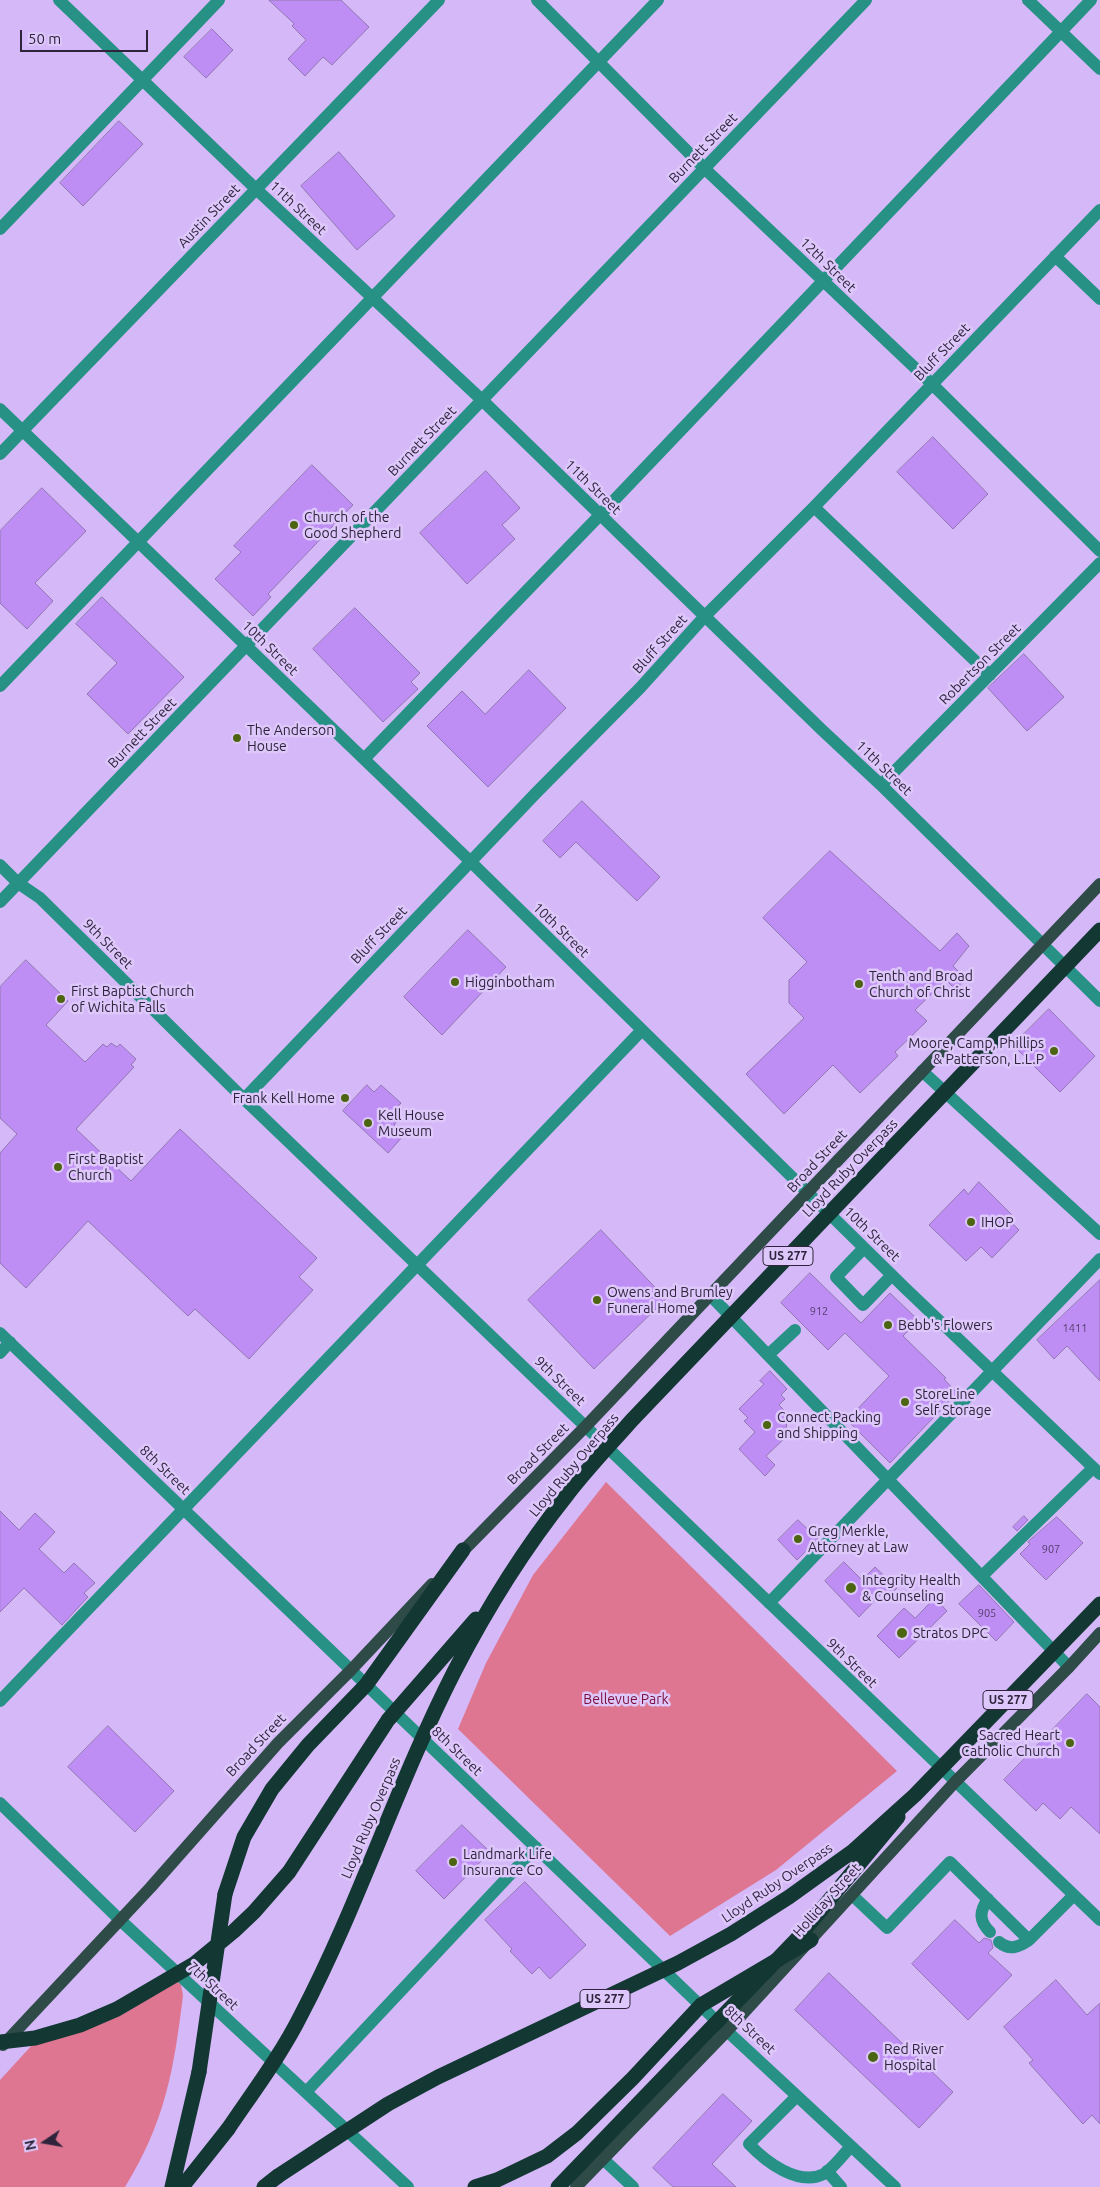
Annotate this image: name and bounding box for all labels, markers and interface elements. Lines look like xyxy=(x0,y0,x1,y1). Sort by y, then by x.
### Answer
scale bar xyxy=(22,20,150,52)
text: 50 m xyxy=(28,30,61,47)
street label: Burnett Street xyxy=(665,109,741,187)
street label: 11th Street xyxy=(266,177,330,239)
street label: Austin Street xyxy=(174,181,244,251)
street label: 12th Street xyxy=(796,234,860,296)
street label: Bluff Street xyxy=(910,320,974,384)
street label: Burnett Street xyxy=(384,402,460,480)
street label: 11th Street xyxy=(561,456,625,518)
place label: Church of the Good Shepherd xyxy=(304,509,402,542)
marker: Church of the Good Shepherd xyxy=(288,519,300,531)
street label: Bluff Street xyxy=(629,611,691,677)
street label: 10th Street xyxy=(238,617,302,679)
street label: Robertson Street xyxy=(936,620,1024,708)
street label: Burnett Street xyxy=(104,694,180,772)
place label: The Anderson House xyxy=(247,722,334,754)
marker: The Anderson House xyxy=(231,732,243,744)
street label: 11th Street xyxy=(852,737,916,799)
street label: 10th Street xyxy=(529,899,593,961)
street label: Bluff Street xyxy=(347,903,411,967)
street label: 9th Street xyxy=(80,916,136,972)
place label: Tenth and Broad Church of Christ xyxy=(869,968,973,1000)
place label: Higginbotham xyxy=(465,974,555,990)
marker: Higginbotham xyxy=(449,976,461,988)
marker: Tenth and Broad Church of Christ xyxy=(853,978,865,990)
place label: First Baptist Church of Wichita Falls xyxy=(71,983,194,1016)
marker: First Baptist Church of Wichita Falls xyxy=(55,993,67,1005)
place label: Moore, Camp, Phillips & Patterson, L.L.P xyxy=(908,1035,1044,1068)
marker: Moore, Camp, Phillips & Patterson, L.L.P xyxy=(1048,1045,1060,1057)
place label: Frank Kell Home xyxy=(233,1090,335,1106)
marker: Frank Kell Home xyxy=(339,1092,351,1104)
place label: Kell House Museum xyxy=(378,1107,444,1140)
street label: Lloyd Ruby Overpass xyxy=(799,1115,901,1221)
marker: Kell House Museum xyxy=(362,1117,374,1129)
street label: Broad Street xyxy=(784,1126,850,1196)
place label: First Baptist Church xyxy=(68,1151,144,1184)
marker: First Baptist Church xyxy=(52,1161,64,1173)
street label: 10th Street xyxy=(840,1203,904,1265)
place label: IHOP xyxy=(981,1214,1014,1230)
marker: IHOP xyxy=(965,1216,977,1228)
road number: US 277 xyxy=(763,1246,813,1266)
place label: Owens and Brumley Funeral Home xyxy=(607,1284,733,1316)
marker: Owens and Brumley Funeral Home xyxy=(591,1294,603,1306)
house number: 912 xyxy=(810,1304,828,1318)
place label: Bebb's Flowers xyxy=(898,1317,992,1333)
marker: Bebb's Flowers xyxy=(882,1319,894,1331)
house number: 1411 xyxy=(1063,1321,1087,1335)
street label: 9th Street xyxy=(531,1353,589,1409)
place label: StoreLine Self Storage xyxy=(915,1386,992,1418)
marker: StoreLine Self Storage xyxy=(899,1396,911,1408)
place label: Connect Packing and Shipping xyxy=(777,1409,881,1441)
street label: Lloyd Ruby Overpass xyxy=(526,1410,622,1520)
marker: Connect Packing and Shipping xyxy=(761,1419,773,1431)
street label: Broad Street xyxy=(504,1420,572,1488)
street label: 8th Street xyxy=(136,1442,194,1498)
place label: Greg Merkle, Attorney at Law xyxy=(808,1523,908,1555)
marker: Greg Merkle, Attorney at Law xyxy=(792,1533,804,1545)
house number: 907 xyxy=(1042,1542,1060,1556)
place label: Integrity Health & Counseling xyxy=(862,1572,961,1604)
marker: Integrity Health & Counseling xyxy=(844,1581,858,1595)
house number: 905 xyxy=(978,1606,996,1620)
place label: Stratos DPC xyxy=(913,1625,988,1641)
marker: Stratos DPC xyxy=(895,1626,909,1640)
street label: 9th Street xyxy=(823,1635,881,1691)
road number: US 277 xyxy=(983,1690,1033,1710)
park label: Bellevue Park xyxy=(583,1691,669,1707)
street label: Broad Street xyxy=(223,1710,289,1780)
street label: 8th Street xyxy=(428,1723,486,1779)
place label: Sacred Heart Catholic Church xyxy=(961,1727,1060,1760)
marker: Sacred Heart Catholic Church xyxy=(1064,1737,1076,1749)
street label: Lloyd Ruby Overpass xyxy=(338,1755,404,1881)
street label: Lloyd Ruby Overpass xyxy=(718,1840,836,1926)
place label: Landmark Life Insurance Co xyxy=(463,1846,552,1878)
marker: Landmark Life Insurance Co xyxy=(447,1856,459,1868)
street label: Holliday Street xyxy=(790,1860,864,1940)
street label: 7th Street xyxy=(184,1958,242,2014)
road number: US 277 xyxy=(580,1990,630,2008)
street label: 8th Street xyxy=(721,2002,779,2058)
place label: Red River Hospital xyxy=(884,2041,944,2074)
marker: Red River Hospital xyxy=(866,2050,880,2064)
north arrow xyxy=(20,2117,70,2167)
text: N xyxy=(21,2138,39,2152)

